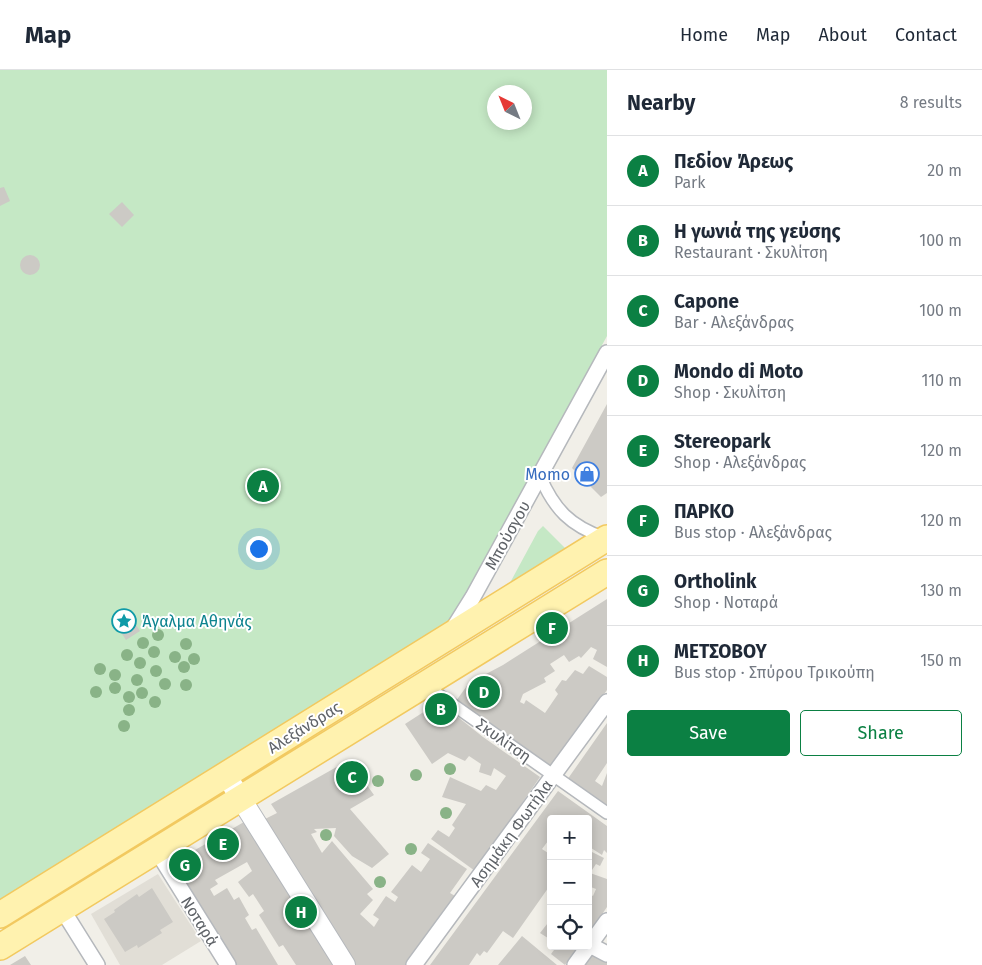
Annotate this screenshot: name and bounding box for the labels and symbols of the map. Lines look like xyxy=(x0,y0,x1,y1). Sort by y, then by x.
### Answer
north arrow xyxy=(487,85,532,130)
shop icon: Momo xyxy=(574,461,600,487)
place label: Momo xyxy=(525,465,570,484)
pin: A xyxy=(247,467,279,505)
street label: Μπούσγου xyxy=(481,497,534,573)
your location xyxy=(246,536,272,562)
place icon: Άγαλμα Αθηνάς xyxy=(111,608,137,634)
pin: F xyxy=(536,609,568,647)
place label: Άγαλμα Αθηνάς xyxy=(142,612,252,631)
pin: D xyxy=(468,673,500,711)
pin: B xyxy=(425,690,457,728)
street label: Αλεξάνδρας xyxy=(264,697,345,757)
street label: Σκυλίτση xyxy=(472,715,535,766)
pin: C xyxy=(336,758,368,796)
street label: Ασημάκη Φωτήλα xyxy=(466,776,557,891)
pin: E xyxy=(207,825,239,863)
pin: G xyxy=(169,846,201,884)
street label: Νοταρά xyxy=(177,893,222,950)
pin: H xyxy=(285,893,317,931)

